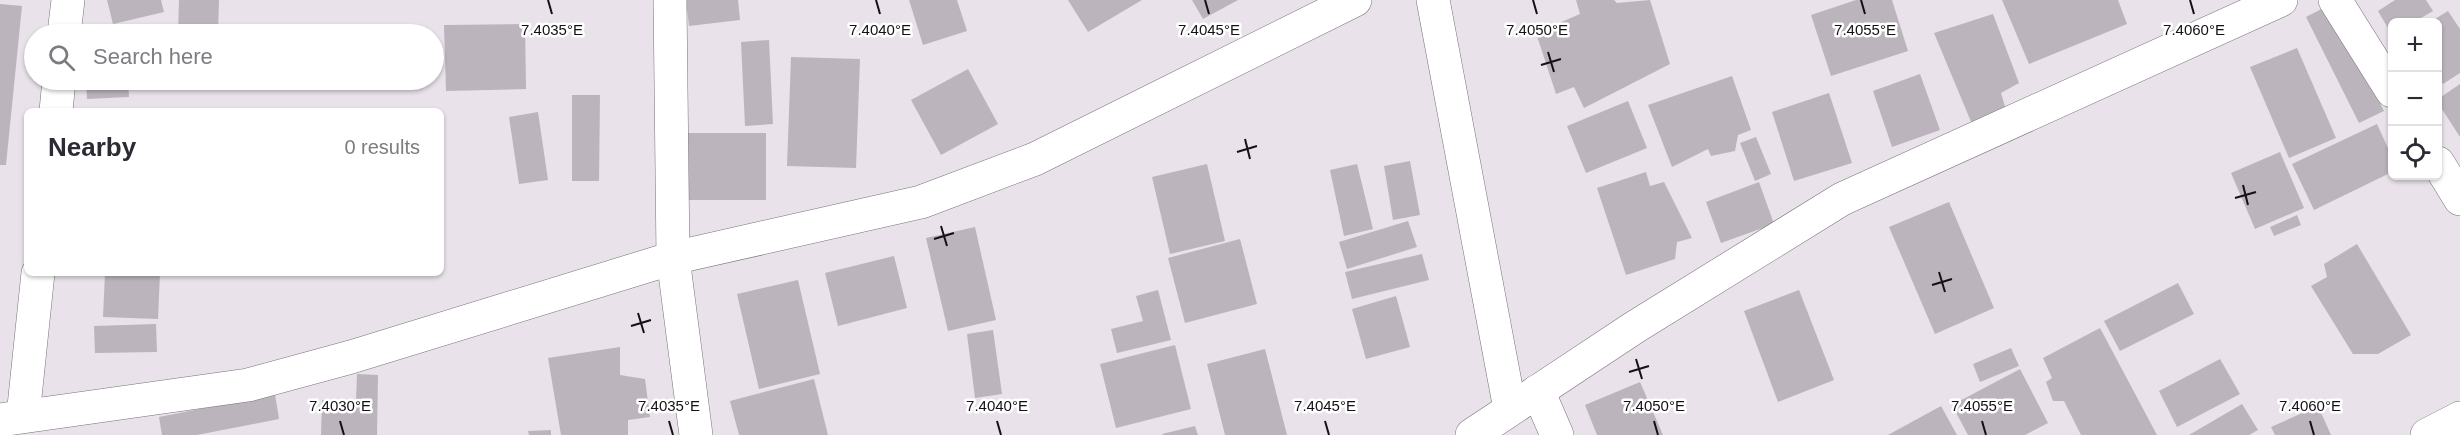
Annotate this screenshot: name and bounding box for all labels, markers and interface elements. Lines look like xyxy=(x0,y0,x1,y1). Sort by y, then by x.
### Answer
map controls xyxy=(2388,18,2442,180)
button: + xyxy=(2388,18,2442,72)
text: 7.4035°E xyxy=(521,21,583,38)
text: 7.4040°E xyxy=(849,21,911,38)
text: 7.4045°E xyxy=(1178,21,1240,38)
text: 7.4050°E xyxy=(1506,21,1568,38)
text: 7.4055°E xyxy=(1834,21,1896,38)
text: 7.4060°E xyxy=(2163,21,2225,38)
search box xyxy=(24,24,444,90)
icon: search xyxy=(45,41,78,74)
text: Search here xyxy=(93,44,213,69)
button: − xyxy=(2388,72,2442,126)
button: locate xyxy=(2388,126,2442,180)
text: Nearby xyxy=(48,132,136,162)
text: 0 results xyxy=(344,136,420,158)
text: 7.4030°E xyxy=(309,397,371,414)
text: 7.4035°E xyxy=(638,397,700,414)
text: 7.4040°E xyxy=(966,397,1028,414)
text: 7.4045°E xyxy=(1294,397,1356,414)
text: 7.4050°E xyxy=(1623,397,1685,414)
text: 7.4055°E xyxy=(1951,397,2013,414)
text: 7.4060°E xyxy=(2279,397,2341,414)

